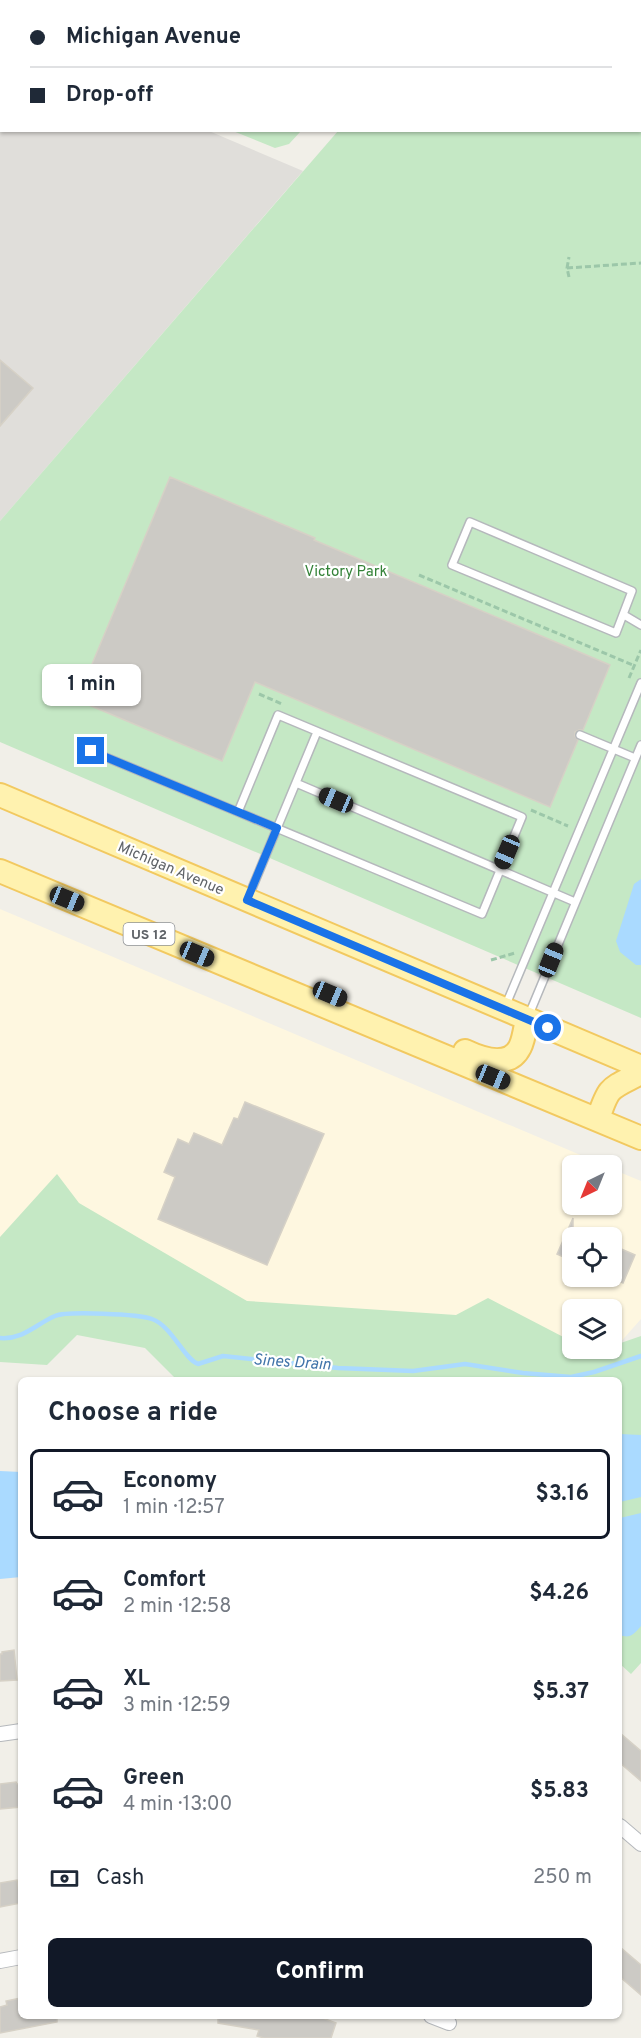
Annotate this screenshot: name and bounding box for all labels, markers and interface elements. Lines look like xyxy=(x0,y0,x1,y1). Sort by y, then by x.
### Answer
text: Michigan Avenue xyxy=(66,24,241,51)
text: Drop-off xyxy=(66,82,153,109)
park label: Victory Park xyxy=(304,563,388,582)
callout: 1 min xyxy=(42,664,140,706)
text: 1 min xyxy=(67,672,116,698)
route end xyxy=(77,737,104,764)
car xyxy=(316,785,356,815)
car xyxy=(492,832,522,872)
street label: Michigan Avenue xyxy=(114,838,226,900)
car xyxy=(47,884,87,914)
road number: US 12 xyxy=(124,923,174,945)
car xyxy=(177,939,217,969)
car xyxy=(536,940,566,980)
car xyxy=(310,979,350,1009)
route start xyxy=(534,1014,561,1041)
car xyxy=(473,1062,513,1092)
north arrow xyxy=(562,1155,622,1215)
map controls xyxy=(562,1155,622,1359)
button: locate xyxy=(562,1227,622,1287)
button: layers xyxy=(562,1299,622,1359)
water label: Sines Drain xyxy=(252,1350,332,1376)
text: Choose a ride xyxy=(48,1396,218,1430)
icon: car xyxy=(51,1467,105,1521)
text: Economy xyxy=(123,1468,217,1495)
text: $3.16 xyxy=(535,1481,589,1508)
text: 1 min · 12:57 xyxy=(123,1495,225,1521)
icon: car xyxy=(51,1566,105,1620)
text: Comfort xyxy=(123,1567,206,1594)
text: $4.26 xyxy=(529,1580,589,1607)
text: 2 min · 12:58 xyxy=(123,1594,231,1620)
icon: car xyxy=(51,1665,105,1719)
text: XL xyxy=(123,1666,150,1693)
text: $5.37 xyxy=(532,1679,589,1706)
text: 3 min · 12:59 xyxy=(123,1693,231,1719)
icon: car xyxy=(51,1764,105,1818)
text: Green xyxy=(123,1765,185,1792)
text: $5.83 xyxy=(530,1778,589,1805)
text: 4 min · 13:00 xyxy=(123,1792,232,1818)
icon: cash xyxy=(48,1862,81,1895)
text: Cash xyxy=(96,1865,145,1892)
text: 250 m xyxy=(533,1865,592,1891)
button: Confirm xyxy=(48,1938,592,2007)

